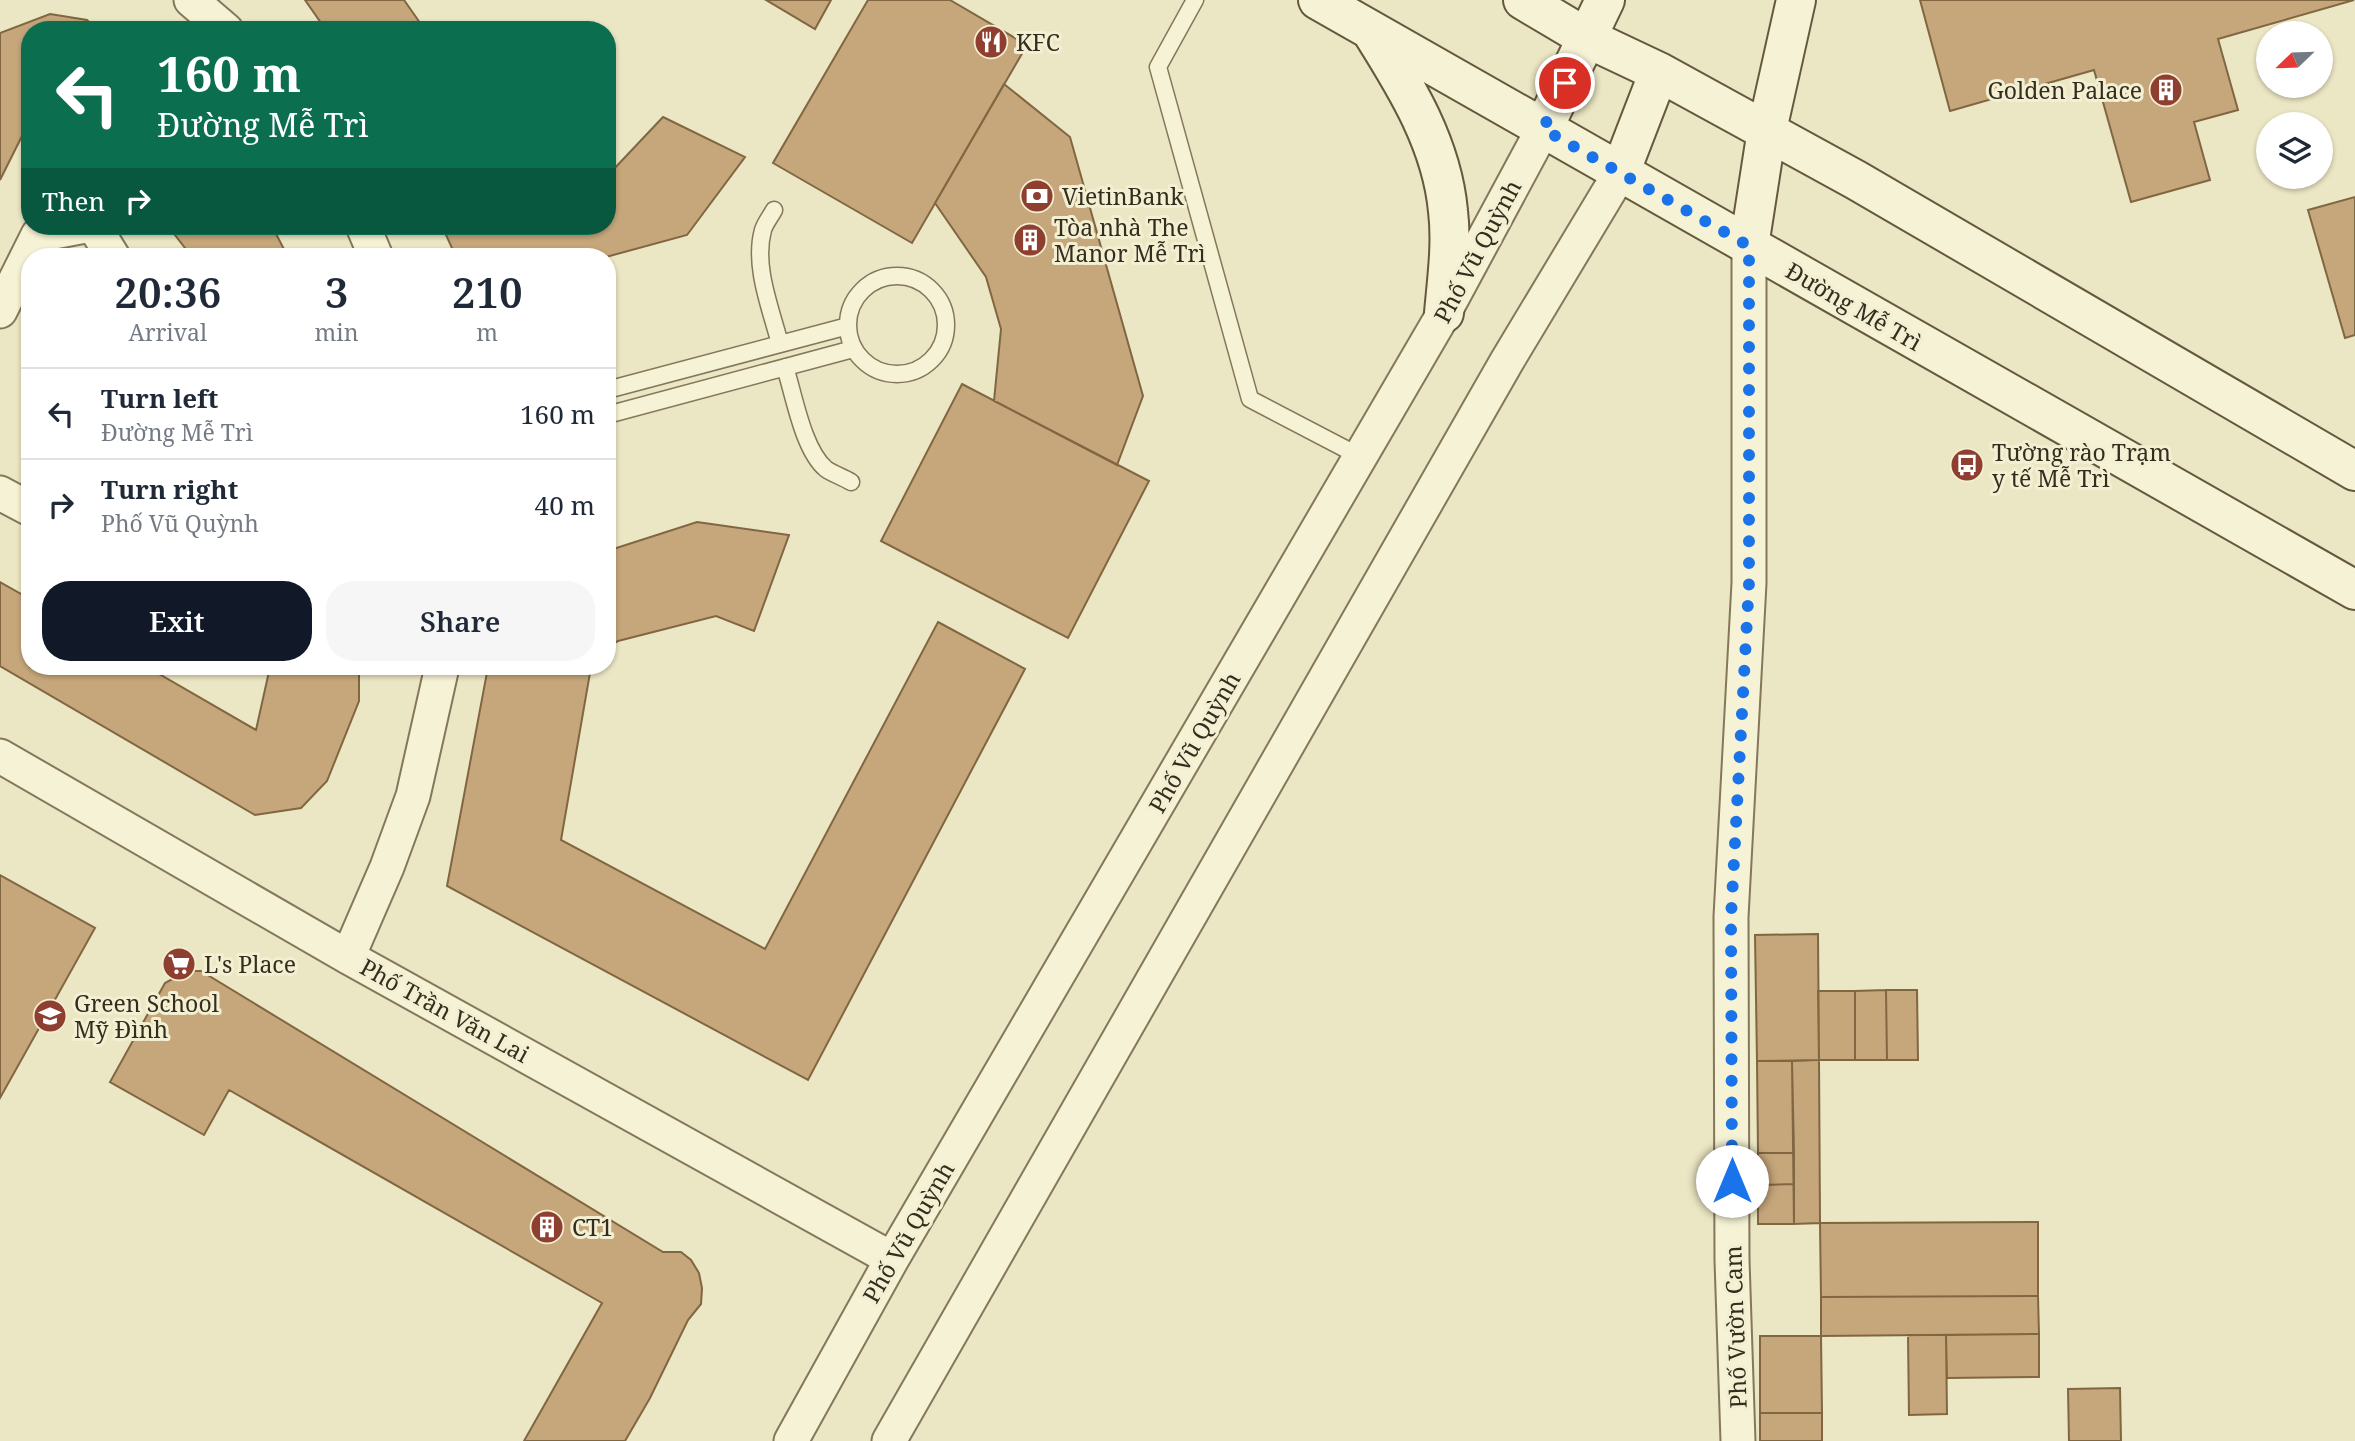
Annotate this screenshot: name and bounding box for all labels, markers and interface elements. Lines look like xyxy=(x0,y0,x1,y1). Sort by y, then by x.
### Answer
north arrow xyxy=(2256,21,2333,98)
map controls xyxy=(2256,21,2333,189)
restaurant icon: KFC xyxy=(972,23,1010,61)
place label: KFC xyxy=(1016,26,1060,58)
text: 160 m xyxy=(157,40,301,106)
icon: left xyxy=(42,49,133,140)
pin xyxy=(1535,53,1595,113)
icon: arrive xyxy=(1546,64,1584,102)
building icon: Golden Palace xyxy=(2147,71,2185,109)
place label: Golden Palace xyxy=(1987,74,2142,106)
text: Đường Mễ Trì xyxy=(157,103,369,146)
button: layers xyxy=(2256,112,2333,189)
street label: Phố Vũ Quỳnh xyxy=(1426,174,1528,328)
bank icon: VietinBank xyxy=(1018,177,1056,215)
place label: VietinBank xyxy=(1062,180,1184,212)
icon: right xyxy=(119,182,157,220)
text: Then xyxy=(42,183,105,219)
place label: Tòa nhà The Manor Mễ Trì xyxy=(1054,211,1206,269)
building icon: Tòa nhà The Manor Mễ Trì xyxy=(1011,221,1049,259)
street label: Đường Mễ Trì xyxy=(1780,254,1928,358)
text: 20:36 xyxy=(114,263,221,320)
text: 3 xyxy=(325,263,348,320)
text: 210 xyxy=(452,263,523,320)
text: Arrival xyxy=(128,316,207,348)
text: min xyxy=(315,316,359,348)
text: m xyxy=(476,316,498,348)
text: Turn left xyxy=(101,380,218,416)
icon: left xyxy=(42,395,80,433)
text: 160 m xyxy=(520,396,595,432)
text: Đường Mễ Trì xyxy=(101,416,253,448)
place label: Tường rào Trạm y tế Mễ Trì xyxy=(1992,436,2171,494)
bus stop icon: Tường rào Trạm y tế Mễ Trì xyxy=(1948,446,1986,484)
text: Turn right xyxy=(101,471,238,507)
icon: right xyxy=(42,486,80,524)
text: 40 m xyxy=(535,487,595,523)
text: Phố Vũ Quỳnh xyxy=(101,507,259,539)
button: Exit xyxy=(42,581,312,661)
button: Share xyxy=(326,581,595,661)
street label: Phố Vũ Quỳnh xyxy=(1141,666,1247,818)
supermarket icon: L's Place xyxy=(160,945,198,983)
place label: L's Place xyxy=(204,948,296,980)
street label: Phố Trần Văn Lai xyxy=(355,950,536,1070)
place label: Green School Mỹ Đình xyxy=(74,987,219,1045)
school or university icon: Green School Mỹ Đình xyxy=(31,997,69,1035)
position arrow xyxy=(1695,1144,1769,1218)
street label: Phố Vũ Quỳnh xyxy=(855,1156,961,1308)
building icon: CT1 xyxy=(528,1208,566,1246)
place label: CT1 xyxy=(572,1211,613,1243)
street label: Phố Vườn Cam xyxy=(1716,1245,1754,1409)

